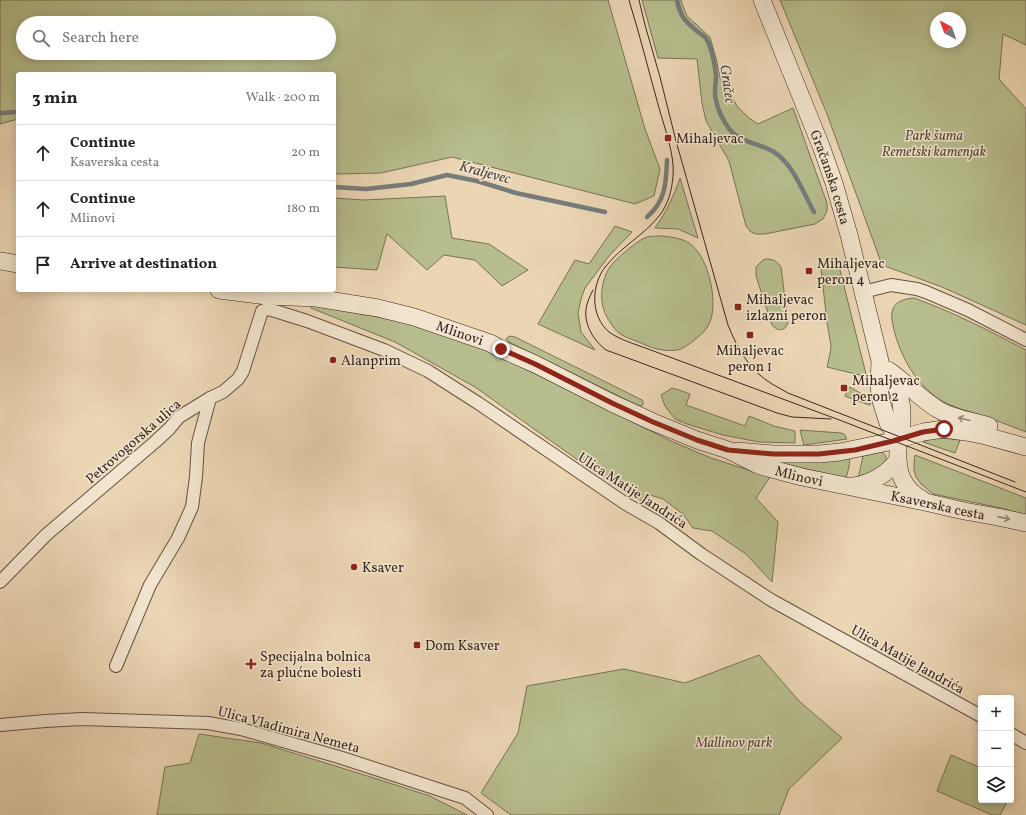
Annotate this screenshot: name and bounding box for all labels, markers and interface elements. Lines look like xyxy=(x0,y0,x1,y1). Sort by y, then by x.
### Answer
north arrow xyxy=(930,12,966,48)
search box xyxy=(16,16,336,60)
icon: search xyxy=(30,27,52,49)
text: Search here xyxy=(62,28,139,49)
water label: Gračec xyxy=(713,63,740,106)
text: 3 min xyxy=(32,87,78,110)
text: Walk · 200 m xyxy=(246,89,320,107)
street label: Gračanska cesta xyxy=(804,127,854,227)
park label: Park šuma Remetski kamenjak xyxy=(882,127,987,162)
place label: Mihaljevac xyxy=(676,130,744,149)
text: Continue xyxy=(70,133,135,154)
marker: Mihaljevac xyxy=(663,133,673,143)
icon: ahead xyxy=(32,142,54,164)
text: 20 m xyxy=(291,144,320,162)
text: Ksaverska cesta xyxy=(70,154,159,172)
water label: Kraljevec xyxy=(457,157,513,191)
text: Continue xyxy=(70,189,135,210)
icon: ahead xyxy=(32,198,54,220)
text: 180 m xyxy=(286,200,320,218)
text: Mlinovi xyxy=(70,210,115,228)
icon: arrive xyxy=(32,254,54,276)
text: Arrive at destination xyxy=(70,254,217,275)
place label: Mihaljevac peron 4 xyxy=(817,255,885,290)
marker: Mihaljevac peron 4 xyxy=(804,266,814,276)
place label: Mihaljevac izlazni peron xyxy=(746,291,827,326)
marker: Mihaljevac izlazni peron xyxy=(733,302,743,312)
street label: Mlinovi xyxy=(433,317,486,351)
marker: Mihaljevac peron 1 xyxy=(745,330,755,340)
route end xyxy=(492,340,510,358)
place label: Mihaljevac peron 1 xyxy=(716,342,784,377)
place label: Alanprim xyxy=(341,352,401,371)
marker: Alanprim xyxy=(328,355,338,365)
place label: Mihaljevac peron 2 xyxy=(852,372,920,407)
marker: Mihaljevac peron 2 xyxy=(839,383,849,393)
street label: Petrovogorska ulica xyxy=(82,395,186,489)
one-way arrow xyxy=(957,415,970,423)
route start xyxy=(935,420,953,438)
street label: Ulica Matije Jandrića xyxy=(574,449,691,534)
street label: Mlinovi xyxy=(773,462,824,492)
street label: Ksaverska cesta xyxy=(889,487,986,526)
one-way arrow xyxy=(997,515,1010,523)
place label: Ksaver xyxy=(362,559,404,578)
marker: Ksaver xyxy=(349,562,359,572)
street label: Ulica Matije Jandrića xyxy=(847,621,968,699)
place label: Dom Ksaver xyxy=(425,637,500,656)
marker: Dom Ksaver xyxy=(412,640,422,650)
place label: Specijalna bolnica za plućne bolesti xyxy=(260,648,371,683)
marker: Specijalna bolnica za plućne bolesti xyxy=(245,658,257,670)
map controls xyxy=(978,695,1014,803)
button: + xyxy=(978,695,1014,731)
street label: Ulica Vladimira Nemeta xyxy=(215,702,362,759)
button: − xyxy=(978,731,1014,767)
park label: Mallinov park xyxy=(695,734,773,753)
button: layers xyxy=(978,767,1014,803)

